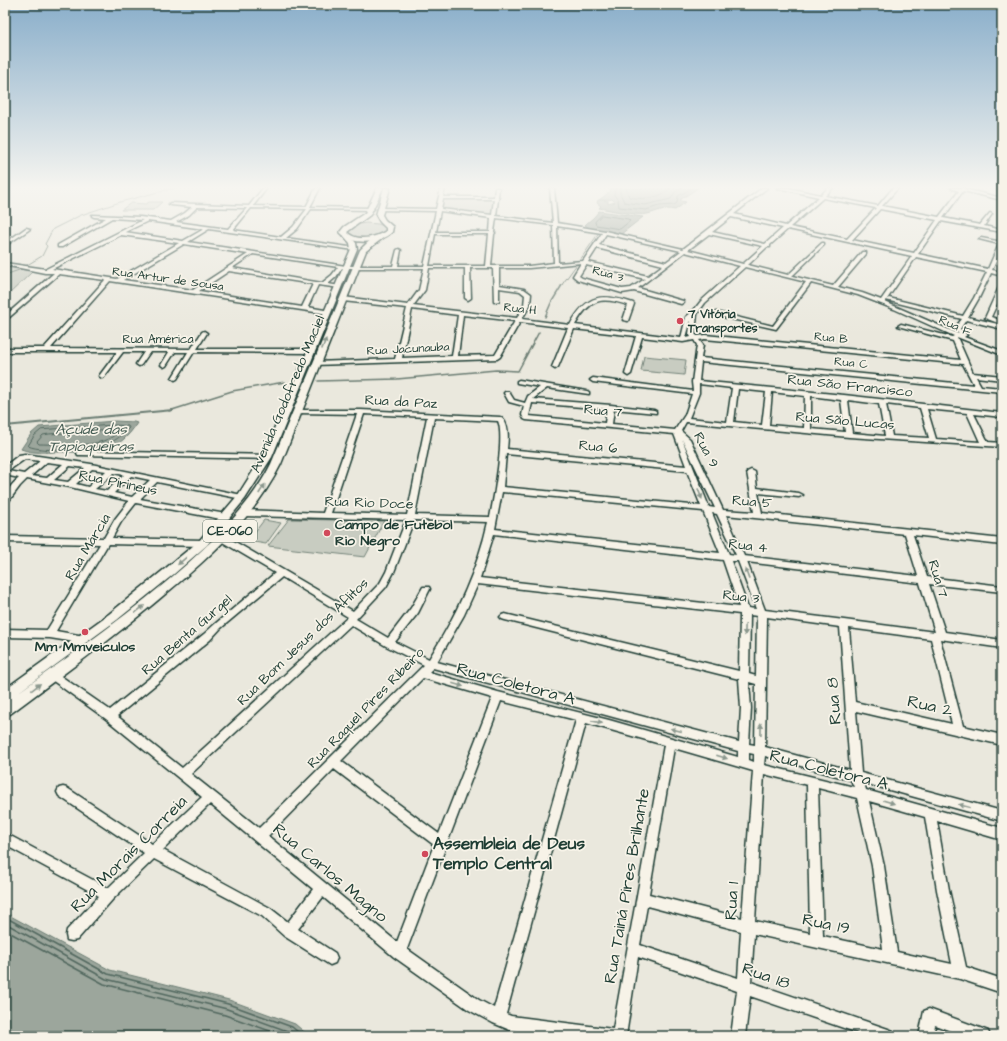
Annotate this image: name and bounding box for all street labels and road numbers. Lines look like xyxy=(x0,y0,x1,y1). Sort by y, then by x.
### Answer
street label: Rua 3 xyxy=(591,262,625,286)
street label: Rua Artur de Sousa xyxy=(111,263,225,295)
street label: Rua H xyxy=(503,299,537,319)
street label: Rua F xyxy=(936,311,975,341)
street label: Avenida Godofredo Maciel xyxy=(246,312,330,476)
street label: Rua B xyxy=(813,328,849,348)
street label: Rua América xyxy=(122,331,194,348)
street label: Rua Jacunauba xyxy=(366,338,450,360)
street label: Rua C xyxy=(833,353,869,373)
street label: Rua São Francisco xyxy=(786,369,914,403)
street label: Rua da Paz xyxy=(364,390,438,414)
street label: Rua 7 xyxy=(583,399,623,423)
street label: Rua São Lucas xyxy=(795,407,895,435)
street label: Rua 9 xyxy=(688,429,724,471)
street label: Rua 6 xyxy=(578,435,618,459)
street label: Rua Pirineus xyxy=(77,465,159,501)
street label: Rua 5 xyxy=(731,490,773,514)
street label: Rua Rio Doce xyxy=(324,491,414,515)
street label: Rua Márcia xyxy=(60,510,116,584)
road number: CE-060 xyxy=(203,520,257,542)
street label: Rua 4 xyxy=(727,534,769,558)
street label: Rua 7 xyxy=(923,558,953,601)
street label: Rua Bom Jesus dos Aflitos xyxy=(233,574,373,710)
street label: Rua 3 xyxy=(721,585,761,609)
street label: Rua Benta Gurgel xyxy=(137,590,237,680)
street label: Rua Raquel Pires Ribeiro xyxy=(303,643,429,773)
street label: Rua Coletora A xyxy=(454,657,578,711)
street label: Rua 8 xyxy=(820,677,848,725)
street label: Rua 2 xyxy=(905,689,955,723)
street label: Rua Coletora A xyxy=(767,744,891,796)
street label: Rua Tainá Pires Brilhante xyxy=(598,787,656,985)
street label: Rua Morais Correia xyxy=(65,790,193,918)
street label: Rua Carlos Magno xyxy=(267,818,393,929)
street label: Rua 1 xyxy=(719,881,745,921)
street label: Rua 19 xyxy=(800,907,852,941)
street label: Rua 18 xyxy=(739,957,793,995)

